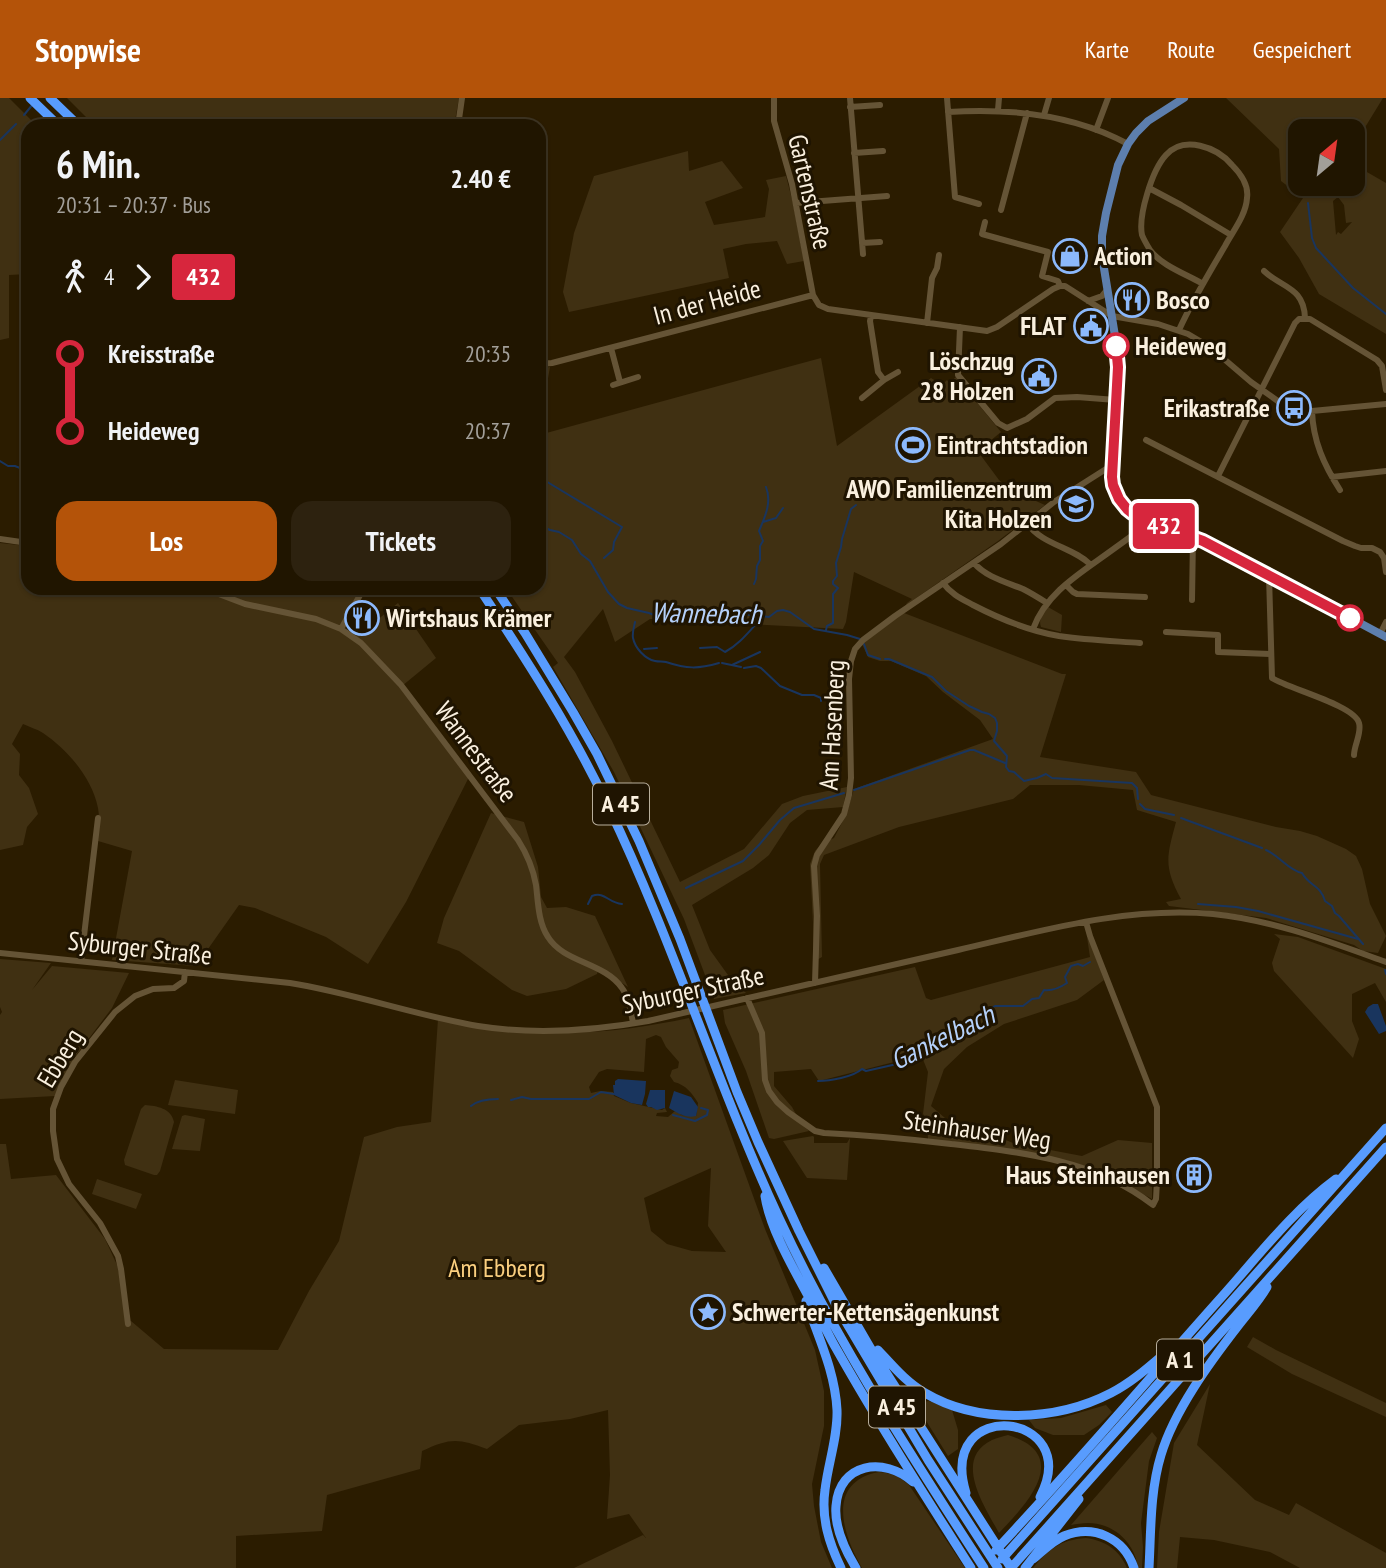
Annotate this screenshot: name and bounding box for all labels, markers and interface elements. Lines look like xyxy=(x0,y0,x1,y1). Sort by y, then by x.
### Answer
text: Stopwise xyxy=(35,28,141,71)
text: Karte xyxy=(1085,34,1129,65)
text: Route xyxy=(1167,34,1215,65)
text: Gespeichert xyxy=(1253,34,1351,65)
north arrow xyxy=(1288,119,1365,196)
map controls xyxy=(1288,119,1365,196)
street label: Gartenstraße xyxy=(781,131,840,253)
text: 6 Min. xyxy=(56,139,141,188)
text: 2.40 € xyxy=(450,162,511,195)
text: 20:31 – 20:37 · Bus xyxy=(56,190,211,219)
shop icon: Action xyxy=(1051,237,1089,275)
place label: Action xyxy=(1093,239,1152,272)
icon: walk xyxy=(56,258,94,296)
icon: forward xyxy=(124,258,162,296)
text: 432 xyxy=(186,261,221,292)
text: 4 xyxy=(104,262,114,291)
street label: In der Heide xyxy=(650,271,764,332)
restaurant icon: Bosco xyxy=(1113,281,1151,319)
place label: Bosco xyxy=(1156,283,1210,316)
public building icon: FLAT xyxy=(1072,307,1110,345)
place label: FLAT xyxy=(1020,309,1067,342)
place label: Heideweg xyxy=(1135,329,1227,362)
marker: Heideweg xyxy=(1103,333,1129,359)
text: Kreisstraße xyxy=(108,337,215,370)
text: 20:35 xyxy=(465,339,511,368)
place label: Löschzug 28 Holzen xyxy=(919,344,1014,407)
public building icon: Löschzug 28 Holzen xyxy=(1020,357,1058,395)
bus stop icon: Erikastraße xyxy=(1275,389,1313,427)
place label: Erikastraße xyxy=(1164,391,1270,424)
text: Heideweg xyxy=(108,414,200,447)
text: 20:37 xyxy=(465,416,511,445)
sports icon: Eintrachtstadion xyxy=(894,426,932,464)
place label: Eintrachtstadion xyxy=(937,428,1088,461)
place label: AWO Familienzentrum Kita Holzen xyxy=(845,472,1052,535)
school or university icon: AWO Familienzentrum Kita Holzen xyxy=(1057,485,1095,523)
button: Los xyxy=(56,501,277,581)
button: Tickets xyxy=(291,501,511,581)
line badge: 432 xyxy=(1124,503,1204,549)
text: 432 xyxy=(1147,510,1181,541)
water label: Wannebach xyxy=(650,593,763,632)
restaurant icon: Wirtshaus Krämer xyxy=(343,599,381,637)
place label: Wirtshaus Krämer xyxy=(385,601,552,634)
unlabelled marker xyxy=(1337,605,1363,631)
street label: Am Hasenberg xyxy=(812,659,851,791)
street label: Wannestraße xyxy=(428,695,525,809)
road number: A 45 xyxy=(593,784,649,824)
street label: Syburger Straße xyxy=(67,924,214,971)
street label: Syburger Straße xyxy=(619,958,767,1021)
water label: Gankelbach xyxy=(884,995,1002,1078)
street label: Ebberg xyxy=(29,1022,90,1093)
street label: Steinhauser Weg xyxy=(901,1103,1053,1156)
building icon: Haus Steinhausen xyxy=(1175,1156,1213,1194)
place label: Haus Steinhausen xyxy=(1006,1158,1170,1191)
park label: Am Ebberg xyxy=(448,1251,546,1284)
place icon: Schwerter-Kettensägenkunst xyxy=(689,1293,727,1331)
place label: Schwerter-Kettensägenkunst xyxy=(732,1295,1000,1328)
road number: A 1 xyxy=(1157,1340,1203,1380)
road number: A 45 xyxy=(869,1386,925,1428)

